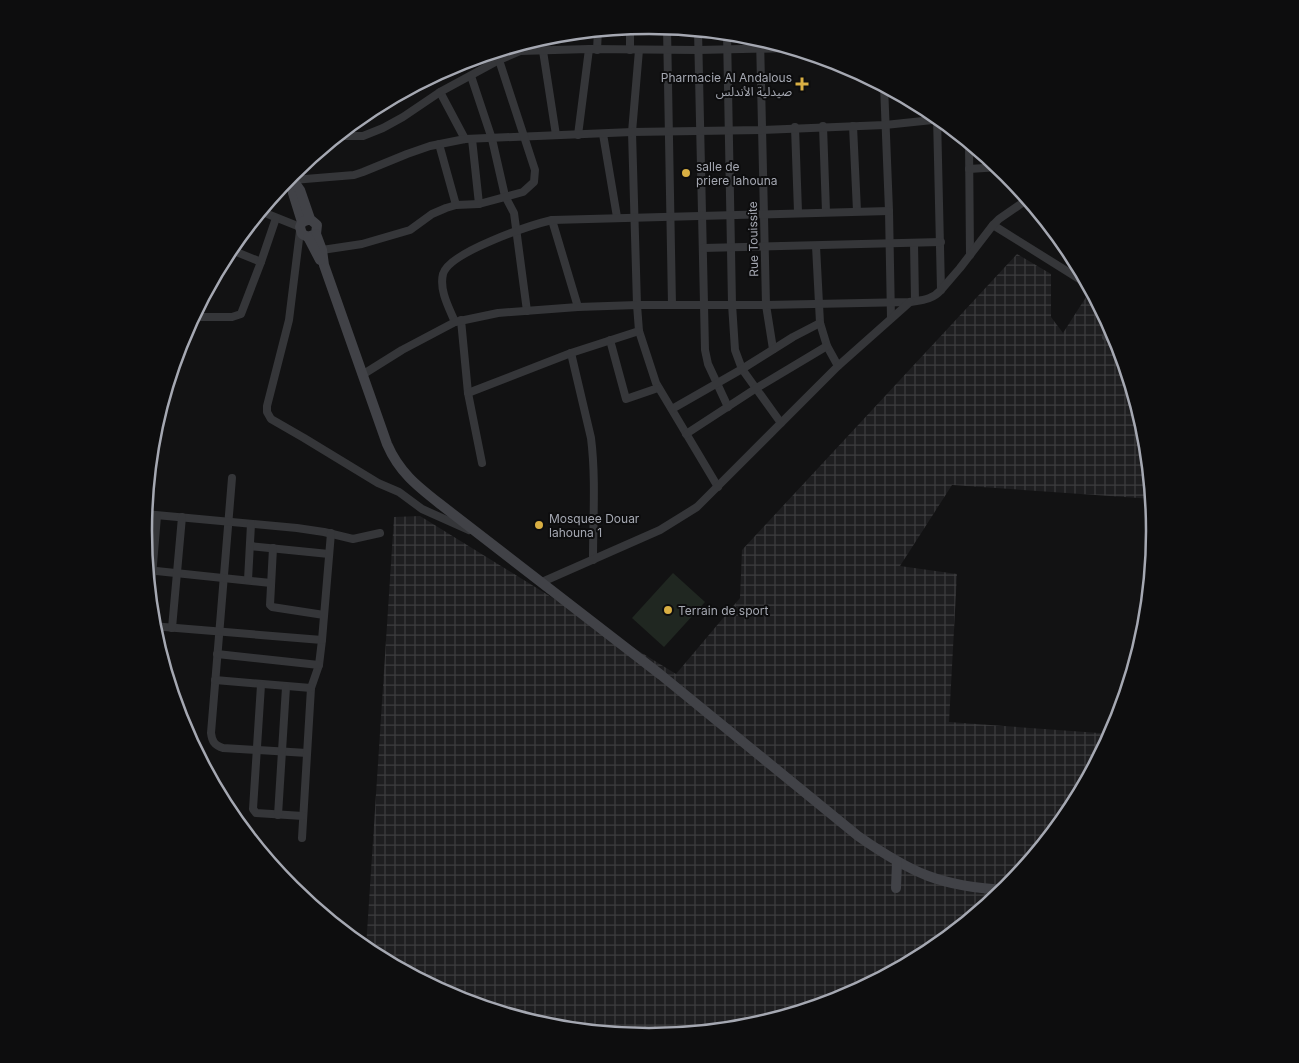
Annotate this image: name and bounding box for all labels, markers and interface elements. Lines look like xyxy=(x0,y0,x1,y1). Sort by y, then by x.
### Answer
place label: Pharmacie Al Andalous صيدلية الأندلس xyxy=(661,70,792,99)
marker: Pharmacie Al Andalous صيدلية الأندلس xyxy=(796,78,808,90)
place label: salle de priere lahouna xyxy=(696,159,778,188)
marker: salle de priere lahouna xyxy=(680,167,692,179)
street label: Rue Touissite xyxy=(745,201,761,277)
place label: Mosquee Douar lahouna 1 xyxy=(549,511,640,540)
marker: Mosquee Douar lahouna 1 xyxy=(533,519,545,531)
place label: Terrain de sport xyxy=(678,603,768,618)
marker: Terrain de sport xyxy=(662,604,674,616)

